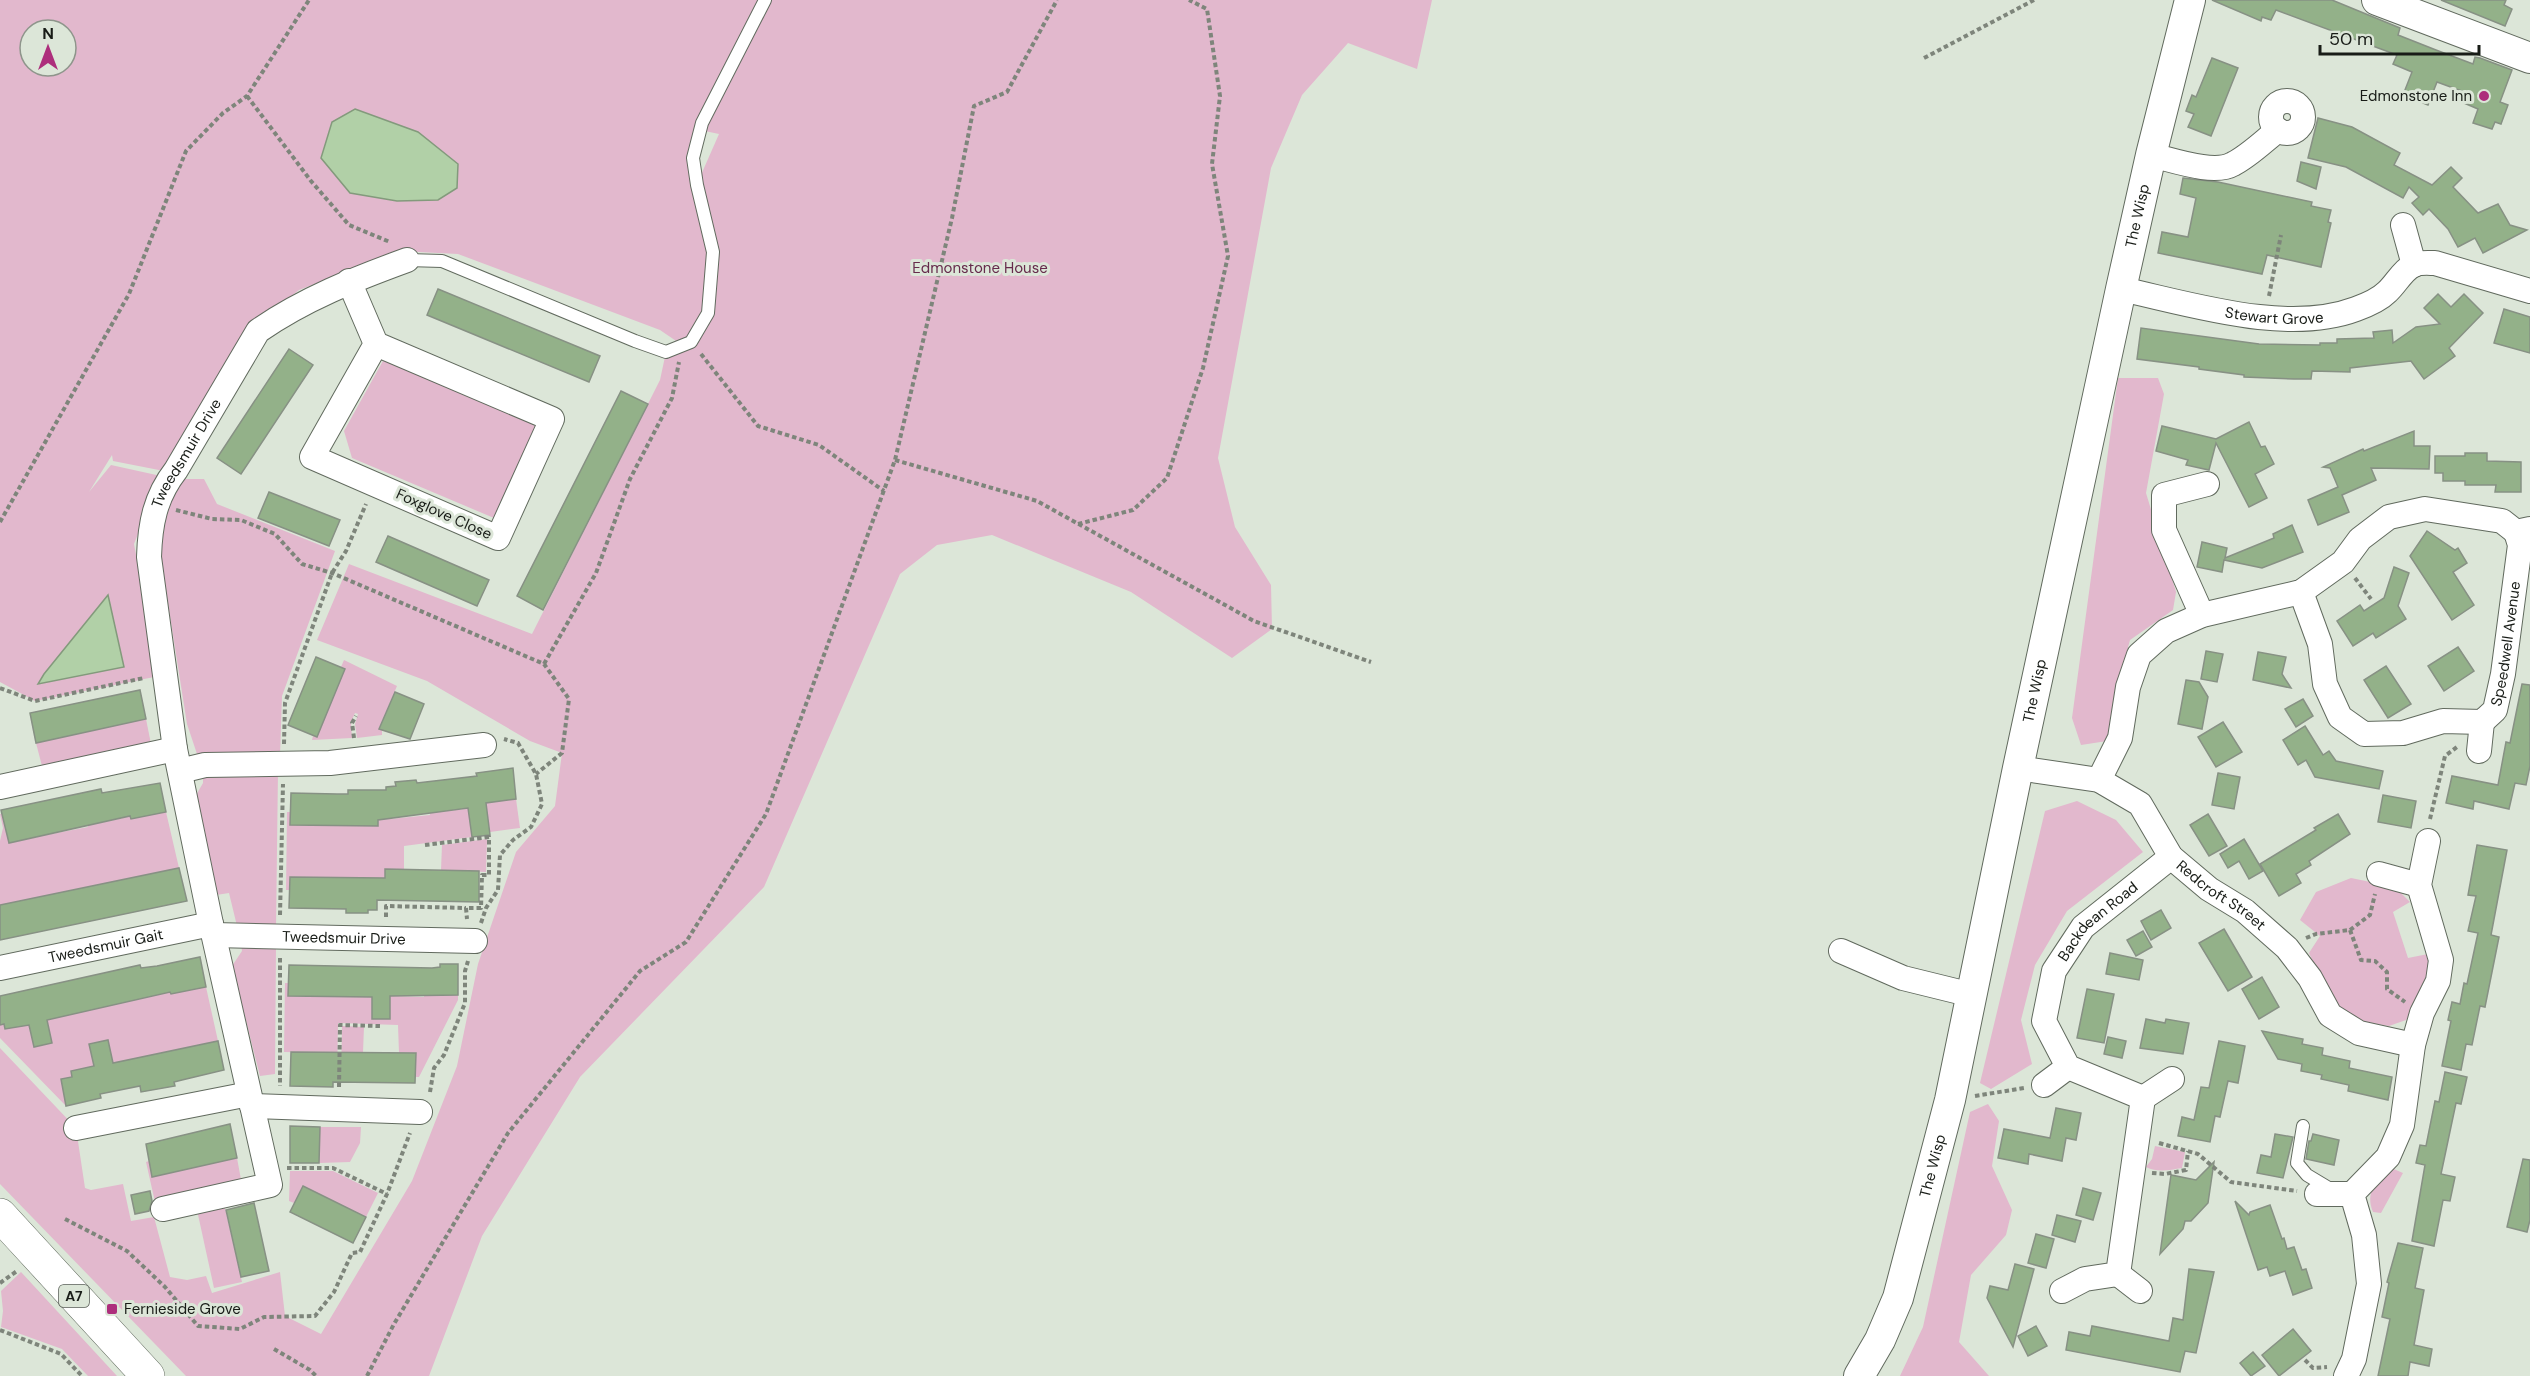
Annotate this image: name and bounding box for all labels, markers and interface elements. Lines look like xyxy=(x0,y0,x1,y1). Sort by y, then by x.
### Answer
north arrow xyxy=(18,18,78,78)
scale bar xyxy=(2320,18,2479,56)
text: N xyxy=(42,23,54,44)
text: 50 m xyxy=(2329,27,2373,51)
place label: Edmonstone Inn xyxy=(2360,86,2472,106)
marker: Edmonstone Inn xyxy=(2477,89,2491,103)
street label: The Wisp xyxy=(2121,182,2154,249)
park label: Edmonstone House xyxy=(912,258,1048,278)
street label: Stewart Grove xyxy=(2223,302,2324,329)
street label: Tweedsmuir Drive xyxy=(147,395,226,510)
street label: Foxglove Close xyxy=(393,484,495,544)
street label: Speedwell Avenue xyxy=(2486,580,2525,708)
street label: The Wisp xyxy=(2018,657,2051,724)
street label: Redcroft Street xyxy=(2172,856,2270,935)
street label: Backdean Road xyxy=(2053,877,2142,965)
street label: Tweedsmuir Gait xyxy=(46,924,165,968)
street label: Tweedsmuir Drive xyxy=(282,927,406,949)
street label: The Wisp xyxy=(1915,1132,1951,1200)
road number: A7 xyxy=(59,1285,89,1307)
place label: Fernieside Grove xyxy=(124,1299,241,1319)
marker: Fernieside Grove xyxy=(105,1302,119,1316)

